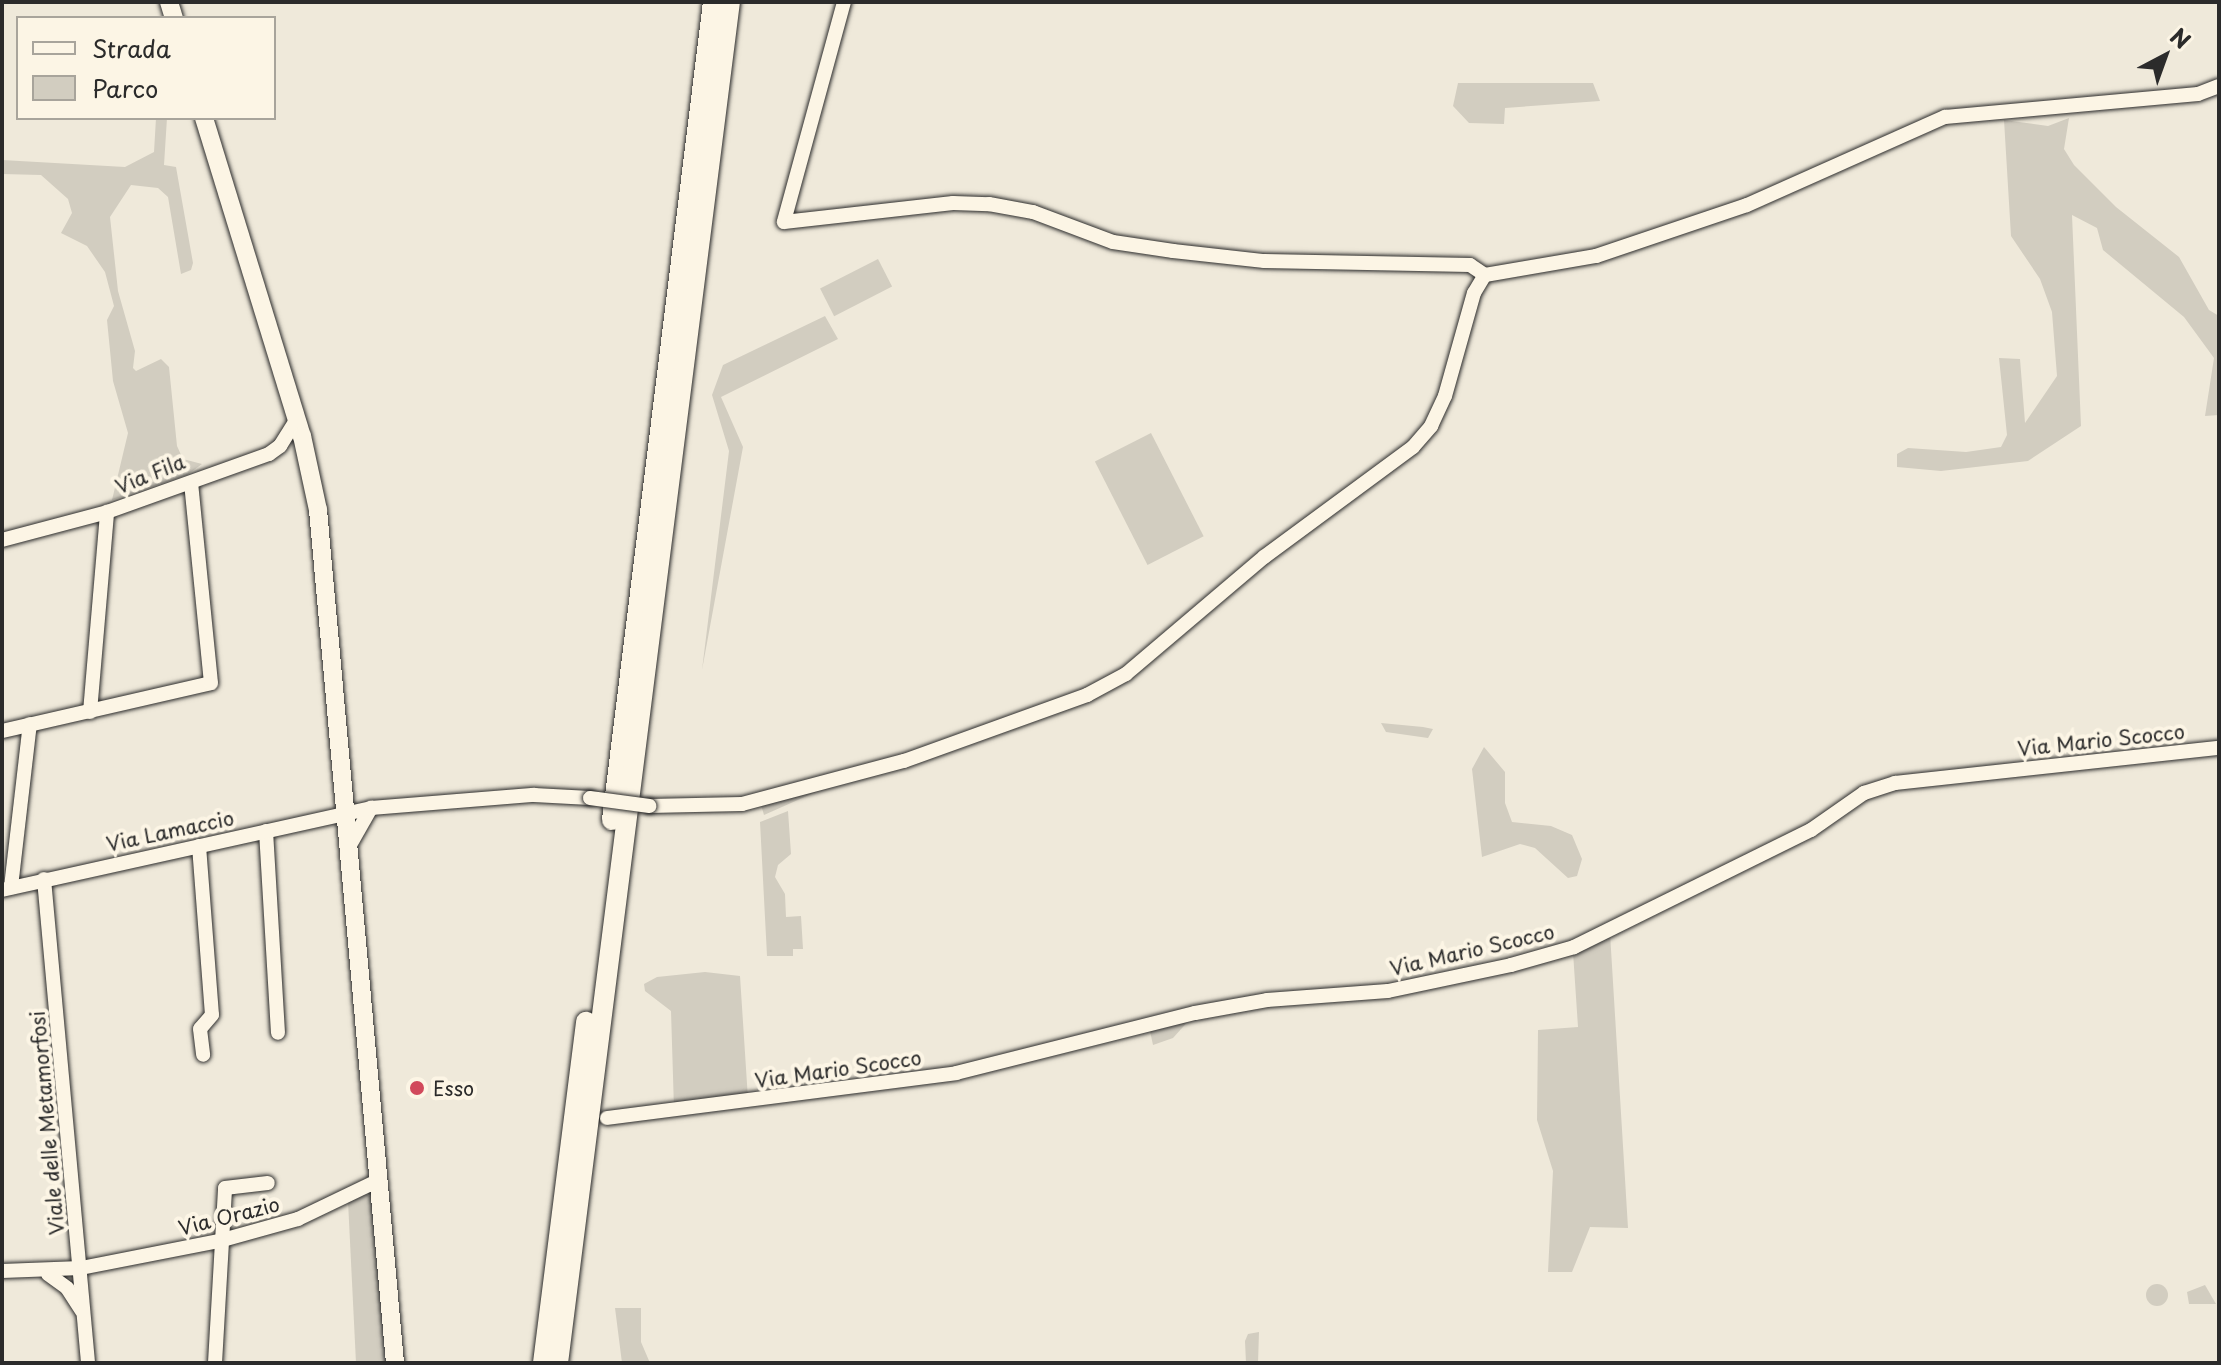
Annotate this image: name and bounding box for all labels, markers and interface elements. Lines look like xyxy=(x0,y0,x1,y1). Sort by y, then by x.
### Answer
legend xyxy=(16,16,276,120)
north arrow xyxy=(2125,16,2205,96)
text: N xyxy=(2164,19,2198,56)
text: Strada xyxy=(92,30,171,66)
text: Parco xyxy=(92,70,158,106)
street label: Via Fila xyxy=(112,449,188,499)
street label: Via Mario Scocco xyxy=(2016,719,2186,761)
street label: Via Lamaccio xyxy=(104,806,236,856)
street label: Via Mario Scocco xyxy=(1388,919,1556,981)
street label: Viale delle Metamorfosi xyxy=(25,1009,69,1237)
street label: Via Mario Scocco xyxy=(753,1045,923,1093)
place label: Esso xyxy=(433,1076,474,1100)
marker: Esso xyxy=(408,1079,426,1097)
street label: Via Orazio xyxy=(176,1192,282,1240)

